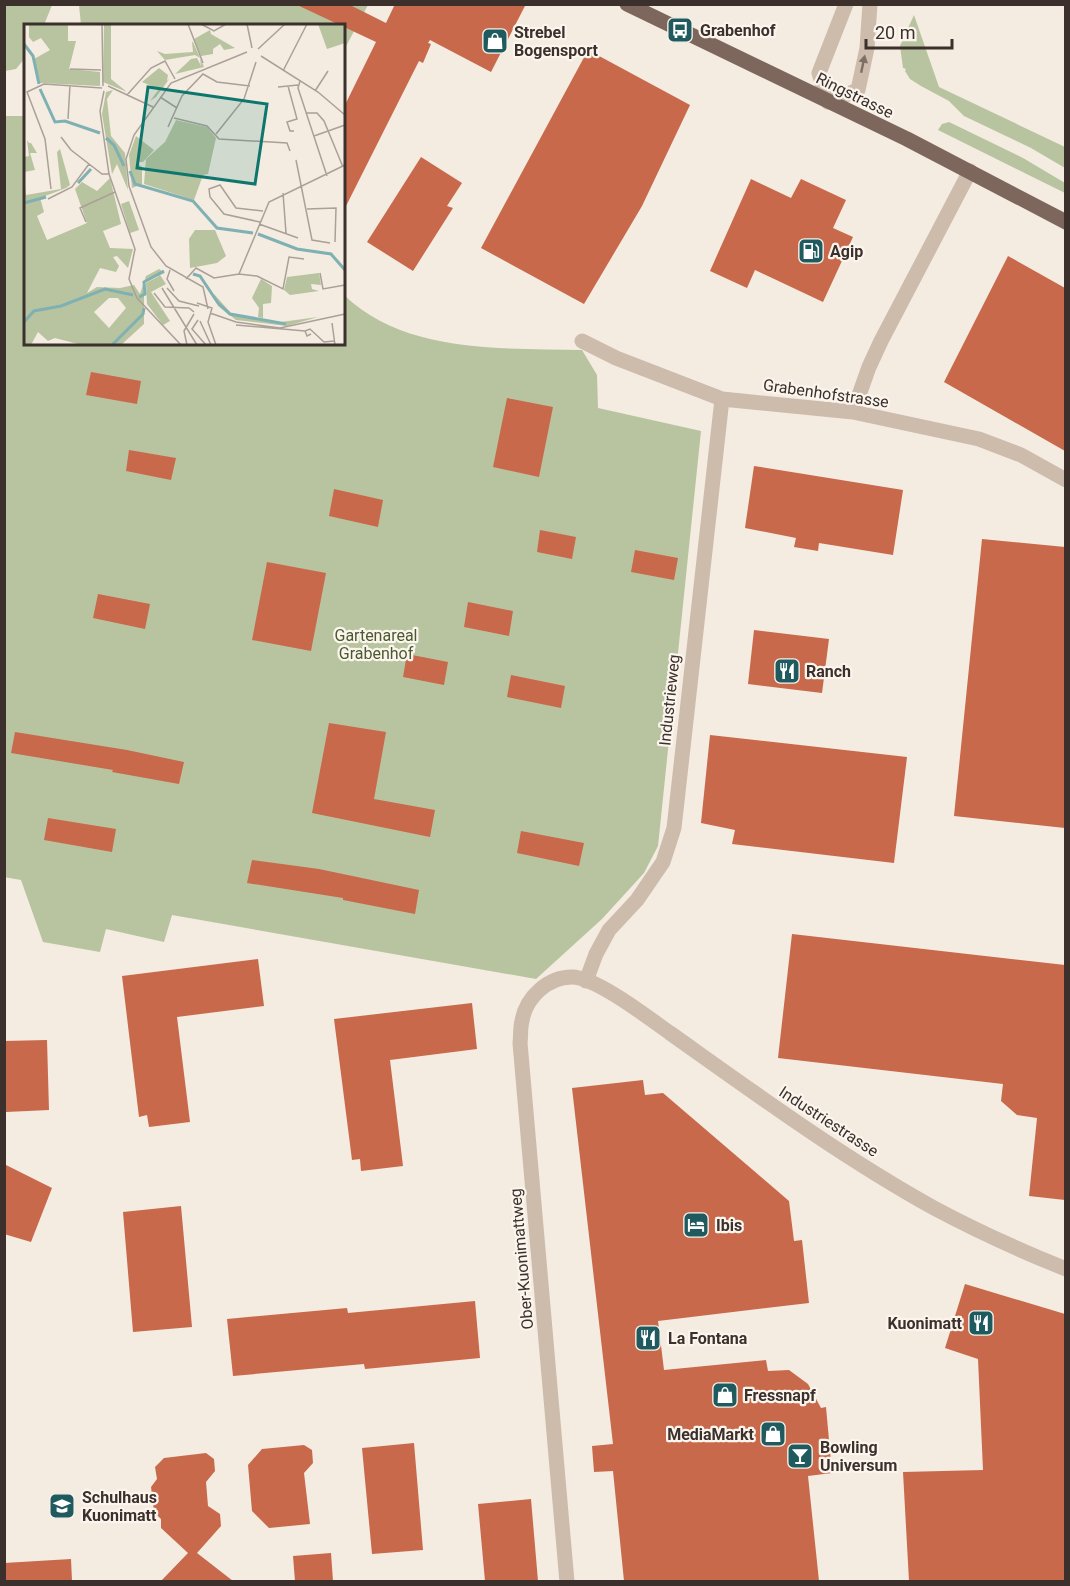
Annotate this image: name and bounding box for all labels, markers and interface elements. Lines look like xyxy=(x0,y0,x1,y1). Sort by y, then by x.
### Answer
scale bar xyxy=(866,12,952,50)
bus stop icon: Grabenhof xyxy=(665,15,695,45)
place label: Grabenhof xyxy=(700,21,776,40)
text: 20 m xyxy=(875,22,915,43)
place label: Strebel Bogensport xyxy=(514,23,598,60)
inset map xyxy=(24,24,345,345)
shop icon: Strebel Bogensport xyxy=(480,26,510,56)
one-way arrow xyxy=(859,55,869,74)
street label: Ringstrasse xyxy=(813,69,897,122)
fuel station icon: Agip xyxy=(796,236,826,266)
place label: Agip xyxy=(830,242,863,261)
street label: Grabenhofstrasse xyxy=(762,375,890,412)
park label: Gartenareal Grabenhof xyxy=(334,626,418,663)
street label: Industrieweg xyxy=(655,653,684,747)
restaurant icon: Ranch xyxy=(772,656,802,686)
place label: Ranch xyxy=(806,662,851,681)
street label: Industriestrasse xyxy=(775,1082,882,1161)
street label: Ober-Kuonimattweg xyxy=(506,1188,537,1330)
hotel icon: Ibis xyxy=(681,1210,711,1240)
place label: Ibis xyxy=(716,1216,742,1235)
restaurant icon: Kuonimatt xyxy=(966,1308,996,1338)
place label: Kuonimatt xyxy=(888,1314,963,1333)
restaurant icon: La Fontana xyxy=(633,1323,663,1353)
place label: La Fontana xyxy=(668,1329,748,1348)
shop icon: Fressnapf xyxy=(710,1380,740,1410)
place label: Fressnapf xyxy=(744,1386,816,1405)
shop icon: MediaMarkt xyxy=(758,1419,788,1449)
place label: MediaMarkt xyxy=(667,1425,755,1444)
place label: Bowling Universum xyxy=(820,1438,897,1475)
bar icon: Bowling Universum xyxy=(785,1441,815,1471)
place label: Schulhaus Kuonimatt xyxy=(82,1488,157,1525)
school or university icon: Schulhaus Kuonimatt xyxy=(47,1491,77,1521)

